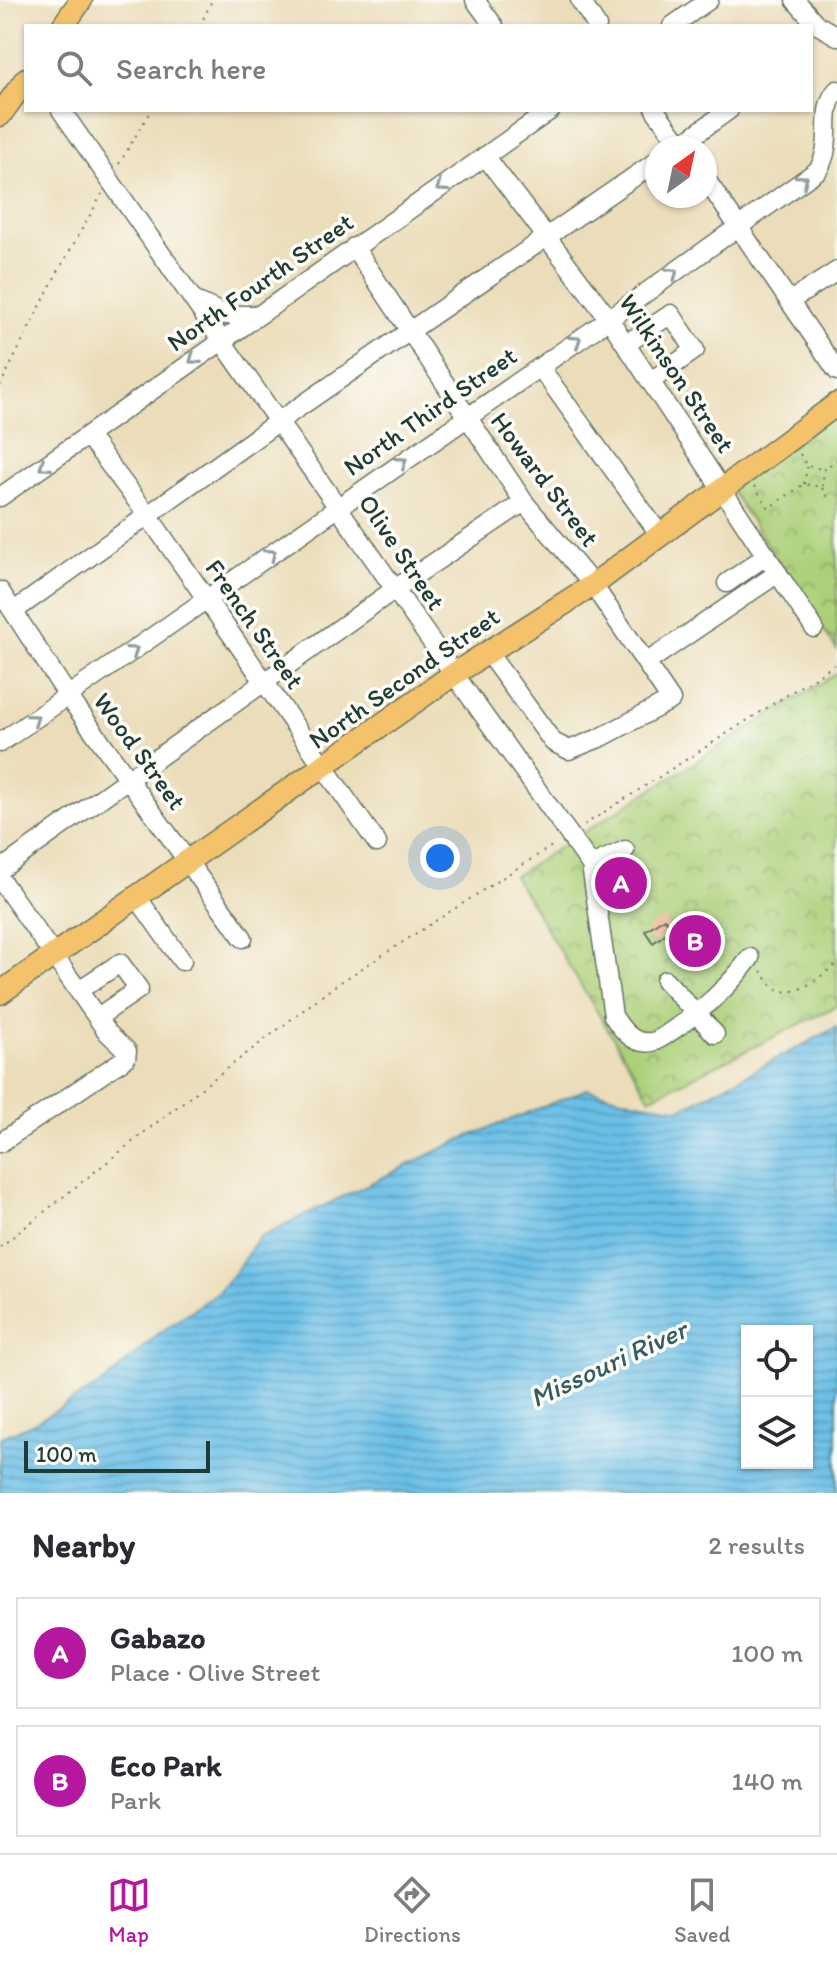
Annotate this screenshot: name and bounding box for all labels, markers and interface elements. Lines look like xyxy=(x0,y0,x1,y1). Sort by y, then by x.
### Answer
search box xyxy=(24,24,813,112)
icon: search xyxy=(52,46,96,90)
text: Search here xyxy=(116,50,266,87)
north arrow xyxy=(645,136,717,208)
one-way arrow xyxy=(794,175,809,190)
one-way arrow xyxy=(435,177,449,192)
street label: North Fourth Street xyxy=(161,206,360,358)
one-way arrow xyxy=(664,269,678,283)
street label: Wilkinson Street xyxy=(612,288,742,459)
one-way arrow xyxy=(568,336,582,351)
street label: North Third Street xyxy=(337,339,523,483)
one-way arrow xyxy=(188,349,203,364)
street label: Howard Street xyxy=(484,405,606,553)
one-way arrow xyxy=(38,456,52,471)
one-way arrow xyxy=(394,457,408,472)
street label: Olive Street xyxy=(352,488,452,616)
one-way arrow xyxy=(262,550,276,564)
street label: French Street xyxy=(199,553,312,695)
street label: North Second Street xyxy=(302,600,506,756)
one-way arrow xyxy=(124,646,138,661)
street label: Wood Street xyxy=(87,686,193,816)
one-way arrow xyxy=(26,714,40,729)
your location xyxy=(420,838,460,878)
pin: A xyxy=(595,853,647,913)
pin: B xyxy=(669,911,721,971)
water label: Missouri River xyxy=(524,1310,695,1414)
map controls xyxy=(741,1325,813,1469)
button: locate xyxy=(741,1325,813,1397)
button: layers xyxy=(741,1397,813,1469)
scale bar xyxy=(24,1437,210,1473)
text: 100 m xyxy=(36,1441,97,1468)
text: Nearby xyxy=(32,1525,135,1566)
text: 2 results xyxy=(708,1529,805,1561)
text: Gabazo xyxy=(110,1619,206,1656)
text: A xyxy=(52,1637,68,1669)
text: 100 m xyxy=(731,1637,803,1669)
text: Place · Olive Street xyxy=(110,1656,320,1688)
text: Eco Park xyxy=(110,1747,221,1784)
text: B xyxy=(52,1765,68,1797)
text: 140 m xyxy=(732,1765,803,1797)
text: Park xyxy=(110,1784,161,1816)
tab: Map xyxy=(107,1873,151,1948)
tab: Directions xyxy=(364,1873,461,1948)
tab: Saved xyxy=(674,1873,730,1948)

